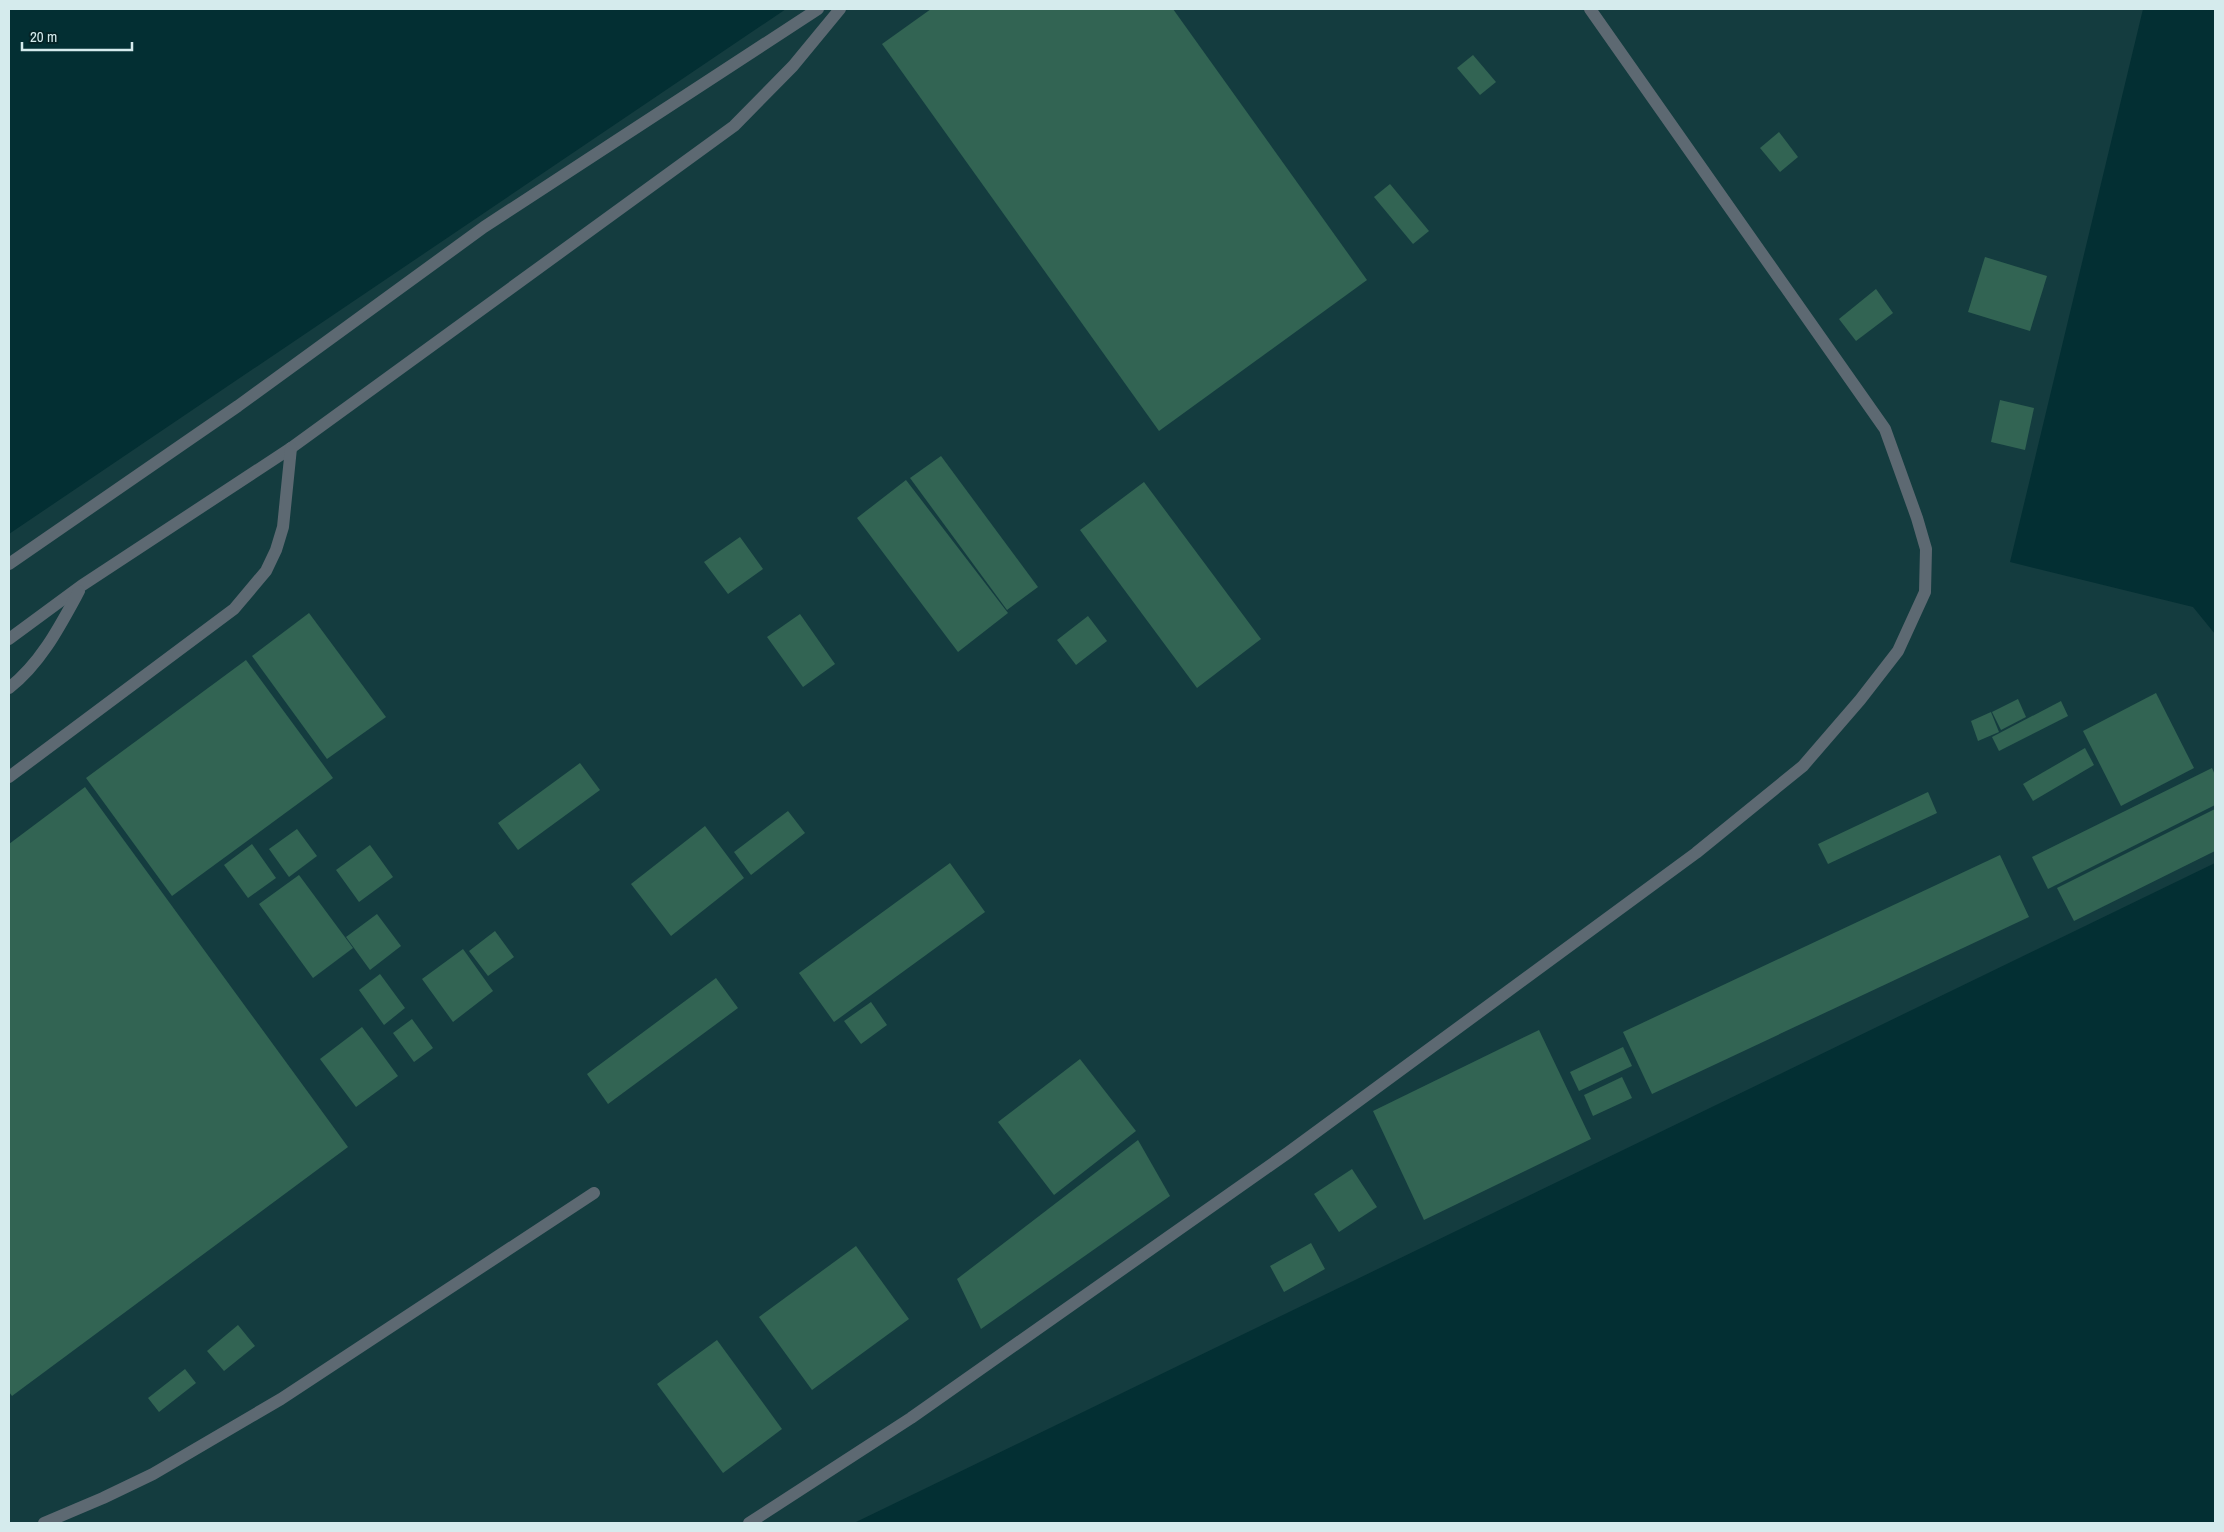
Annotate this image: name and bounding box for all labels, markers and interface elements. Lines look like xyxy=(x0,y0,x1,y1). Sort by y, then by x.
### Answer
scale bar xyxy=(22,20,132,52)
text: 20 m xyxy=(30,26,57,47)

